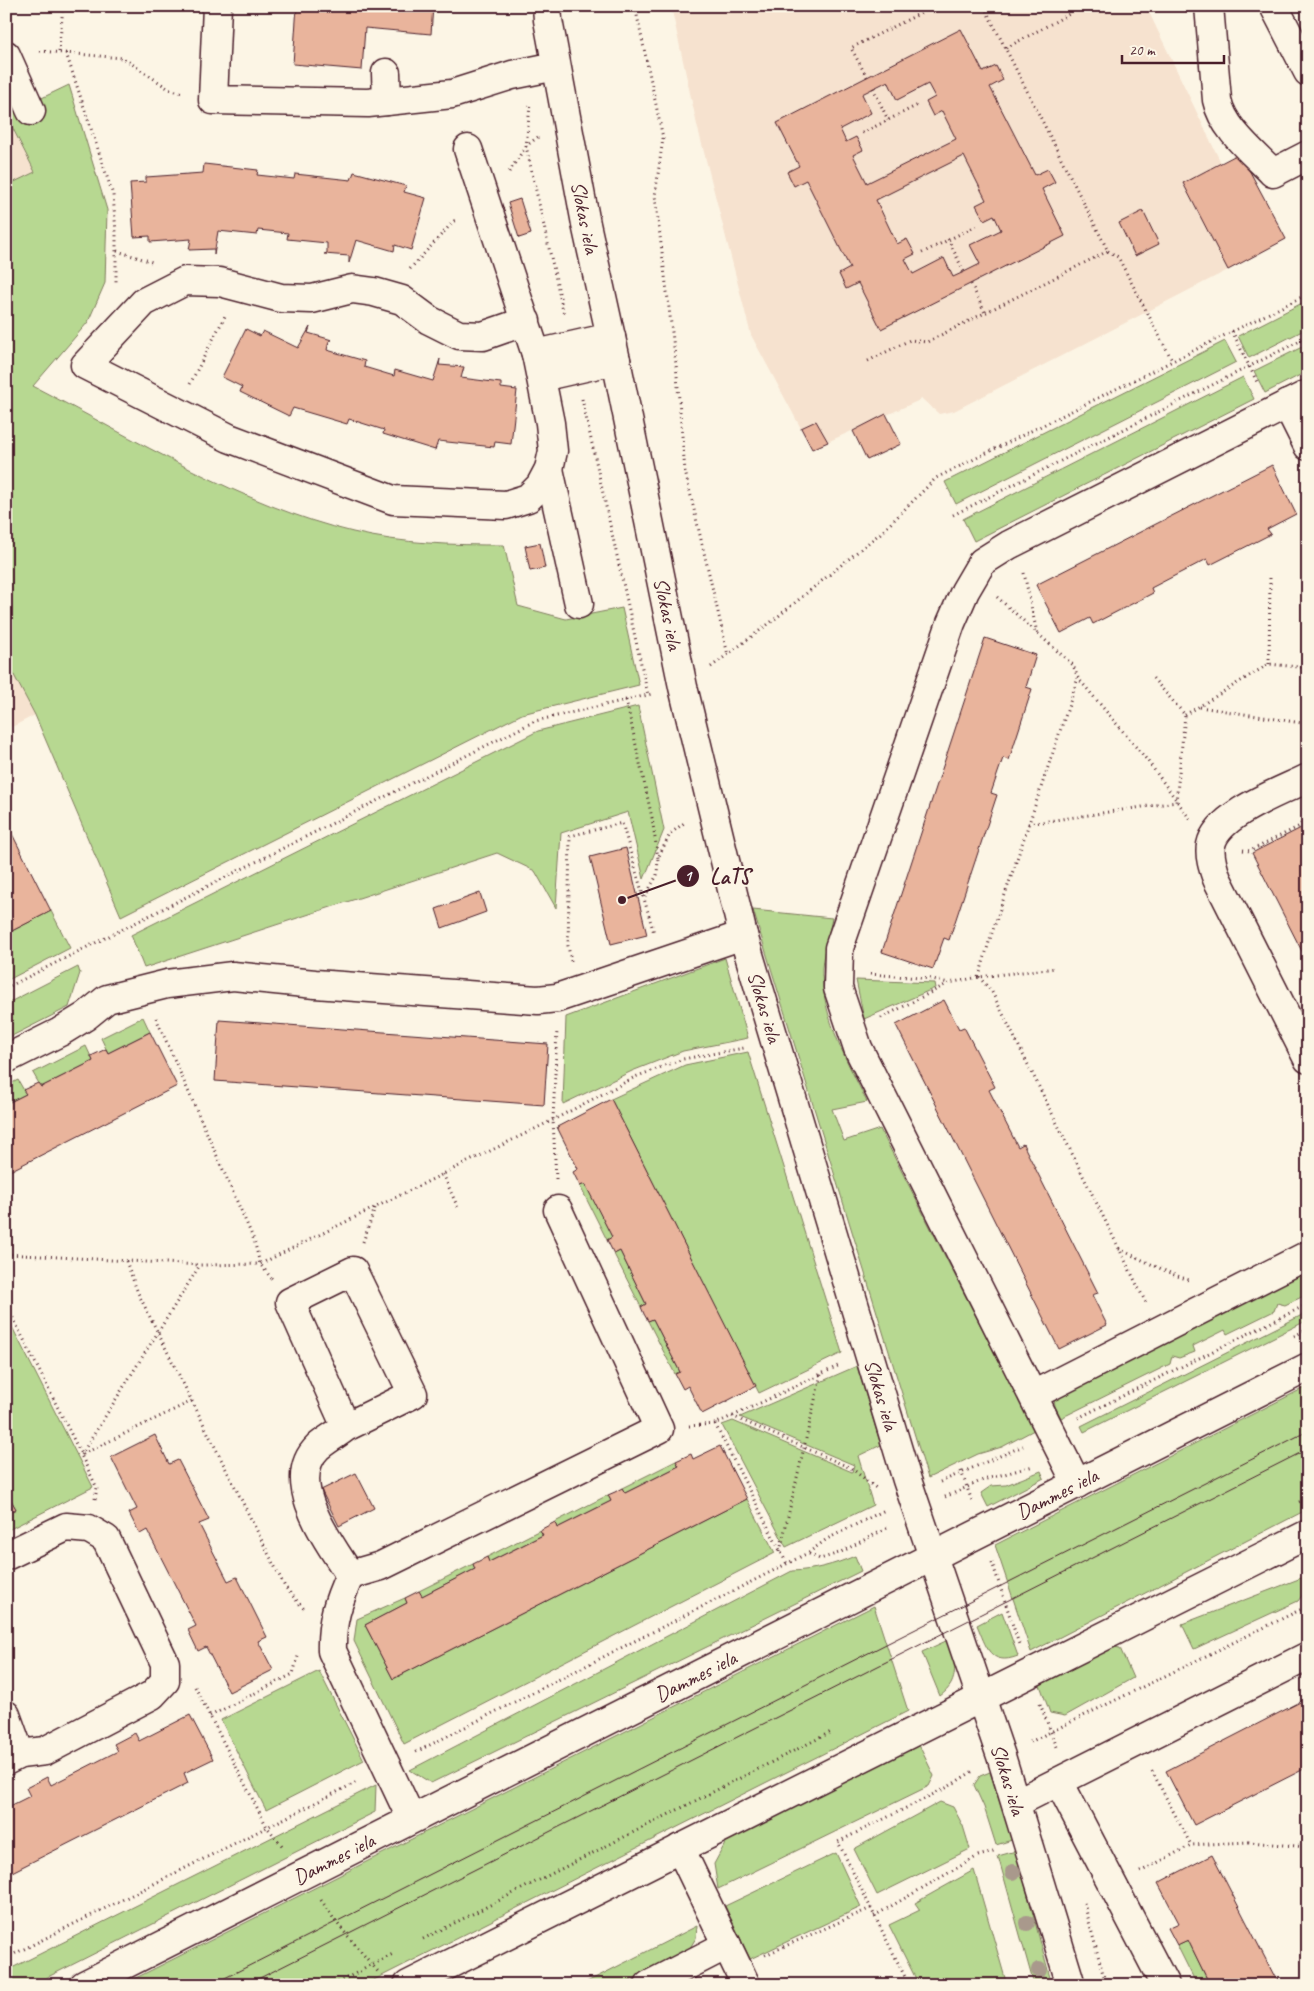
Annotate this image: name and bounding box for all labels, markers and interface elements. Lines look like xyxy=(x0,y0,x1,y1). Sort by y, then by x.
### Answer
scale bar xyxy=(1122,32,1224,64)
text: 20 m xyxy=(1129,41,1156,60)
street label: Slokas iela xyxy=(565,179,605,258)
street label: Slokas iela xyxy=(648,576,688,654)
callout: LaTS xyxy=(675,858,760,895)
text: LaTS xyxy=(710,863,754,891)
text: 1 xyxy=(685,867,694,886)
street label: Slokas iela xyxy=(742,968,788,1047)
street label: Slokas iela xyxy=(858,1356,905,1435)
street label: Dammes iela xyxy=(1012,1462,1104,1525)
street label: Dammes iela xyxy=(650,1644,742,1708)
street label: Slokas iela xyxy=(985,1740,1032,1820)
street label: Dammes iela xyxy=(289,1827,381,1890)

